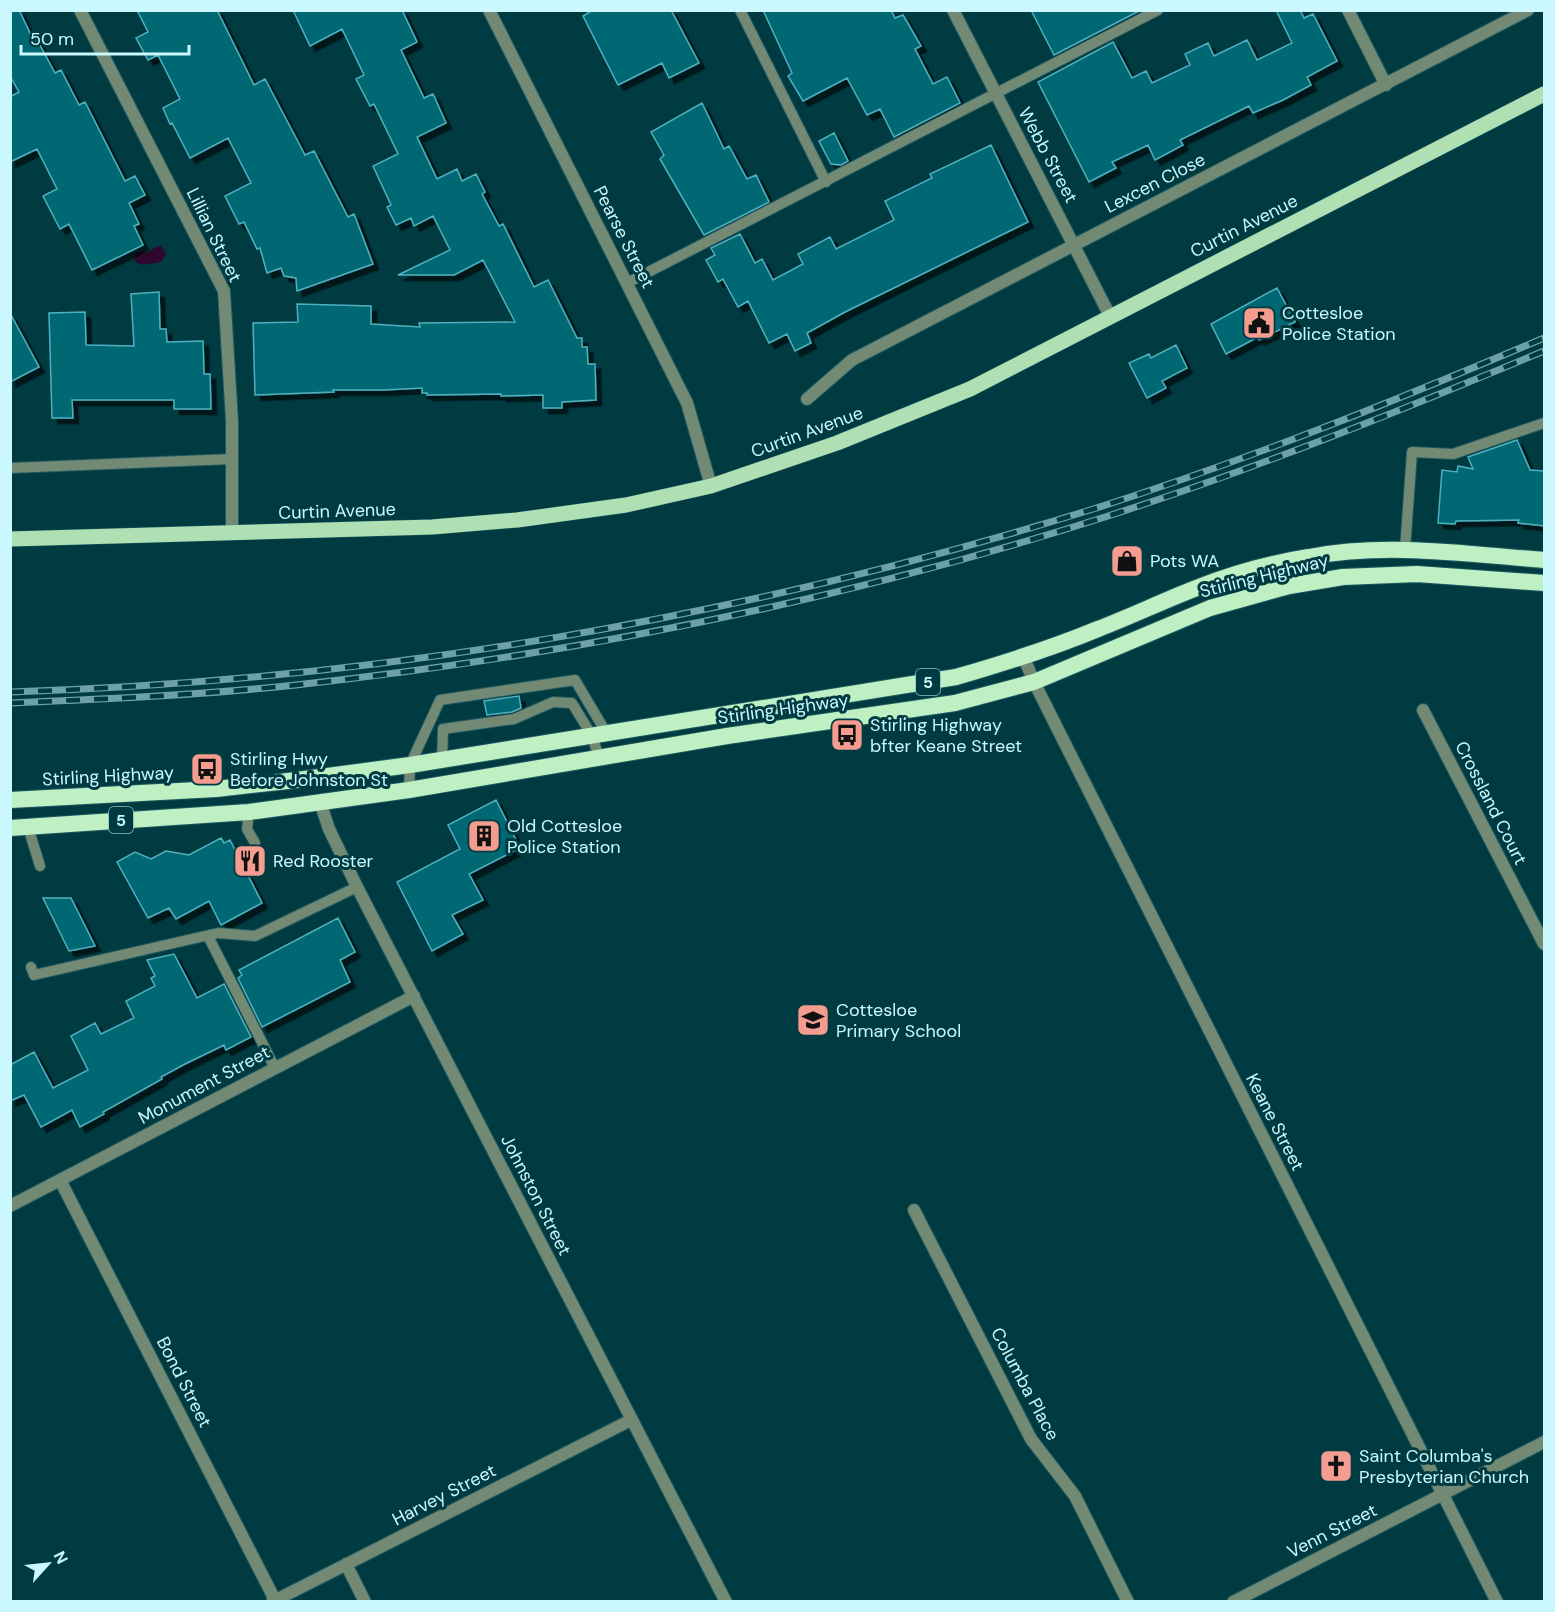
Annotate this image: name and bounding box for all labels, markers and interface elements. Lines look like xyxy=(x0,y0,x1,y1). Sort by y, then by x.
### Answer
scale bar xyxy=(21,18,189,56)
text: 50 m xyxy=(30,27,74,51)
street label: Webb Street xyxy=(1013,103,1083,207)
street label: Lexcen Close xyxy=(1101,147,1209,219)
street label: Pearse Street xyxy=(588,182,660,292)
street label: Lillian Street xyxy=(181,184,247,286)
street label: Curtin Avenue xyxy=(1186,189,1302,263)
place label: Cottesloe Police Station xyxy=(1282,301,1396,346)
public building icon: Cottesloe Police Station xyxy=(1241,305,1277,341)
street label: Curtin Avenue xyxy=(748,401,866,463)
street label: Curtin Avenue xyxy=(278,497,396,525)
shop icon: Pots WA xyxy=(1109,543,1145,579)
street label: Stirling Highway xyxy=(1197,548,1331,604)
place label: Pots WA xyxy=(1150,549,1219,573)
road number: 5 xyxy=(916,669,940,695)
street label: Stirling Highway xyxy=(716,688,850,730)
place label: Stirling Highway bfter Keane Street xyxy=(870,713,1022,758)
bus stop icon: Stirling Highway bfter Keane Street xyxy=(829,717,865,753)
street label: Crossland Court xyxy=(1449,737,1533,869)
place label: Stirling Hwy Before Johnston St xyxy=(230,747,388,792)
bus stop icon: Stirling Hwy Before Johnston St xyxy=(189,751,225,787)
street label: Stirling Highway xyxy=(42,761,174,791)
road number: 5 xyxy=(109,807,133,833)
place label: Old Cottesloe Police Station xyxy=(507,814,622,859)
building icon: Old Cottesloe Police Station xyxy=(466,818,502,854)
restaurant icon: Red Rooster xyxy=(232,843,268,879)
place label: Red Rooster xyxy=(273,849,374,873)
place label: Cottesloe Primary School xyxy=(836,998,961,1043)
school or university icon: Cottesloe Primary School xyxy=(795,1002,831,1038)
street label: Monument Street xyxy=(134,1040,274,1130)
street label: Keane Street xyxy=(1240,1069,1310,1175)
street label: Johnston Street xyxy=(495,1130,577,1260)
street label: Columba Place xyxy=(985,1323,1065,1445)
street label: Bond Street xyxy=(151,1332,217,1432)
place label: Saint Columba's Presbyterian Church xyxy=(1359,1444,1529,1489)
church icon: Saint Columba's Presbyterian Church xyxy=(1318,1448,1354,1484)
street label: Harvey Street xyxy=(388,1459,500,1531)
street label: Venn Street xyxy=(1283,1498,1381,1564)
north arrow xyxy=(18,1534,78,1594)
text: N xyxy=(49,1547,73,1567)

